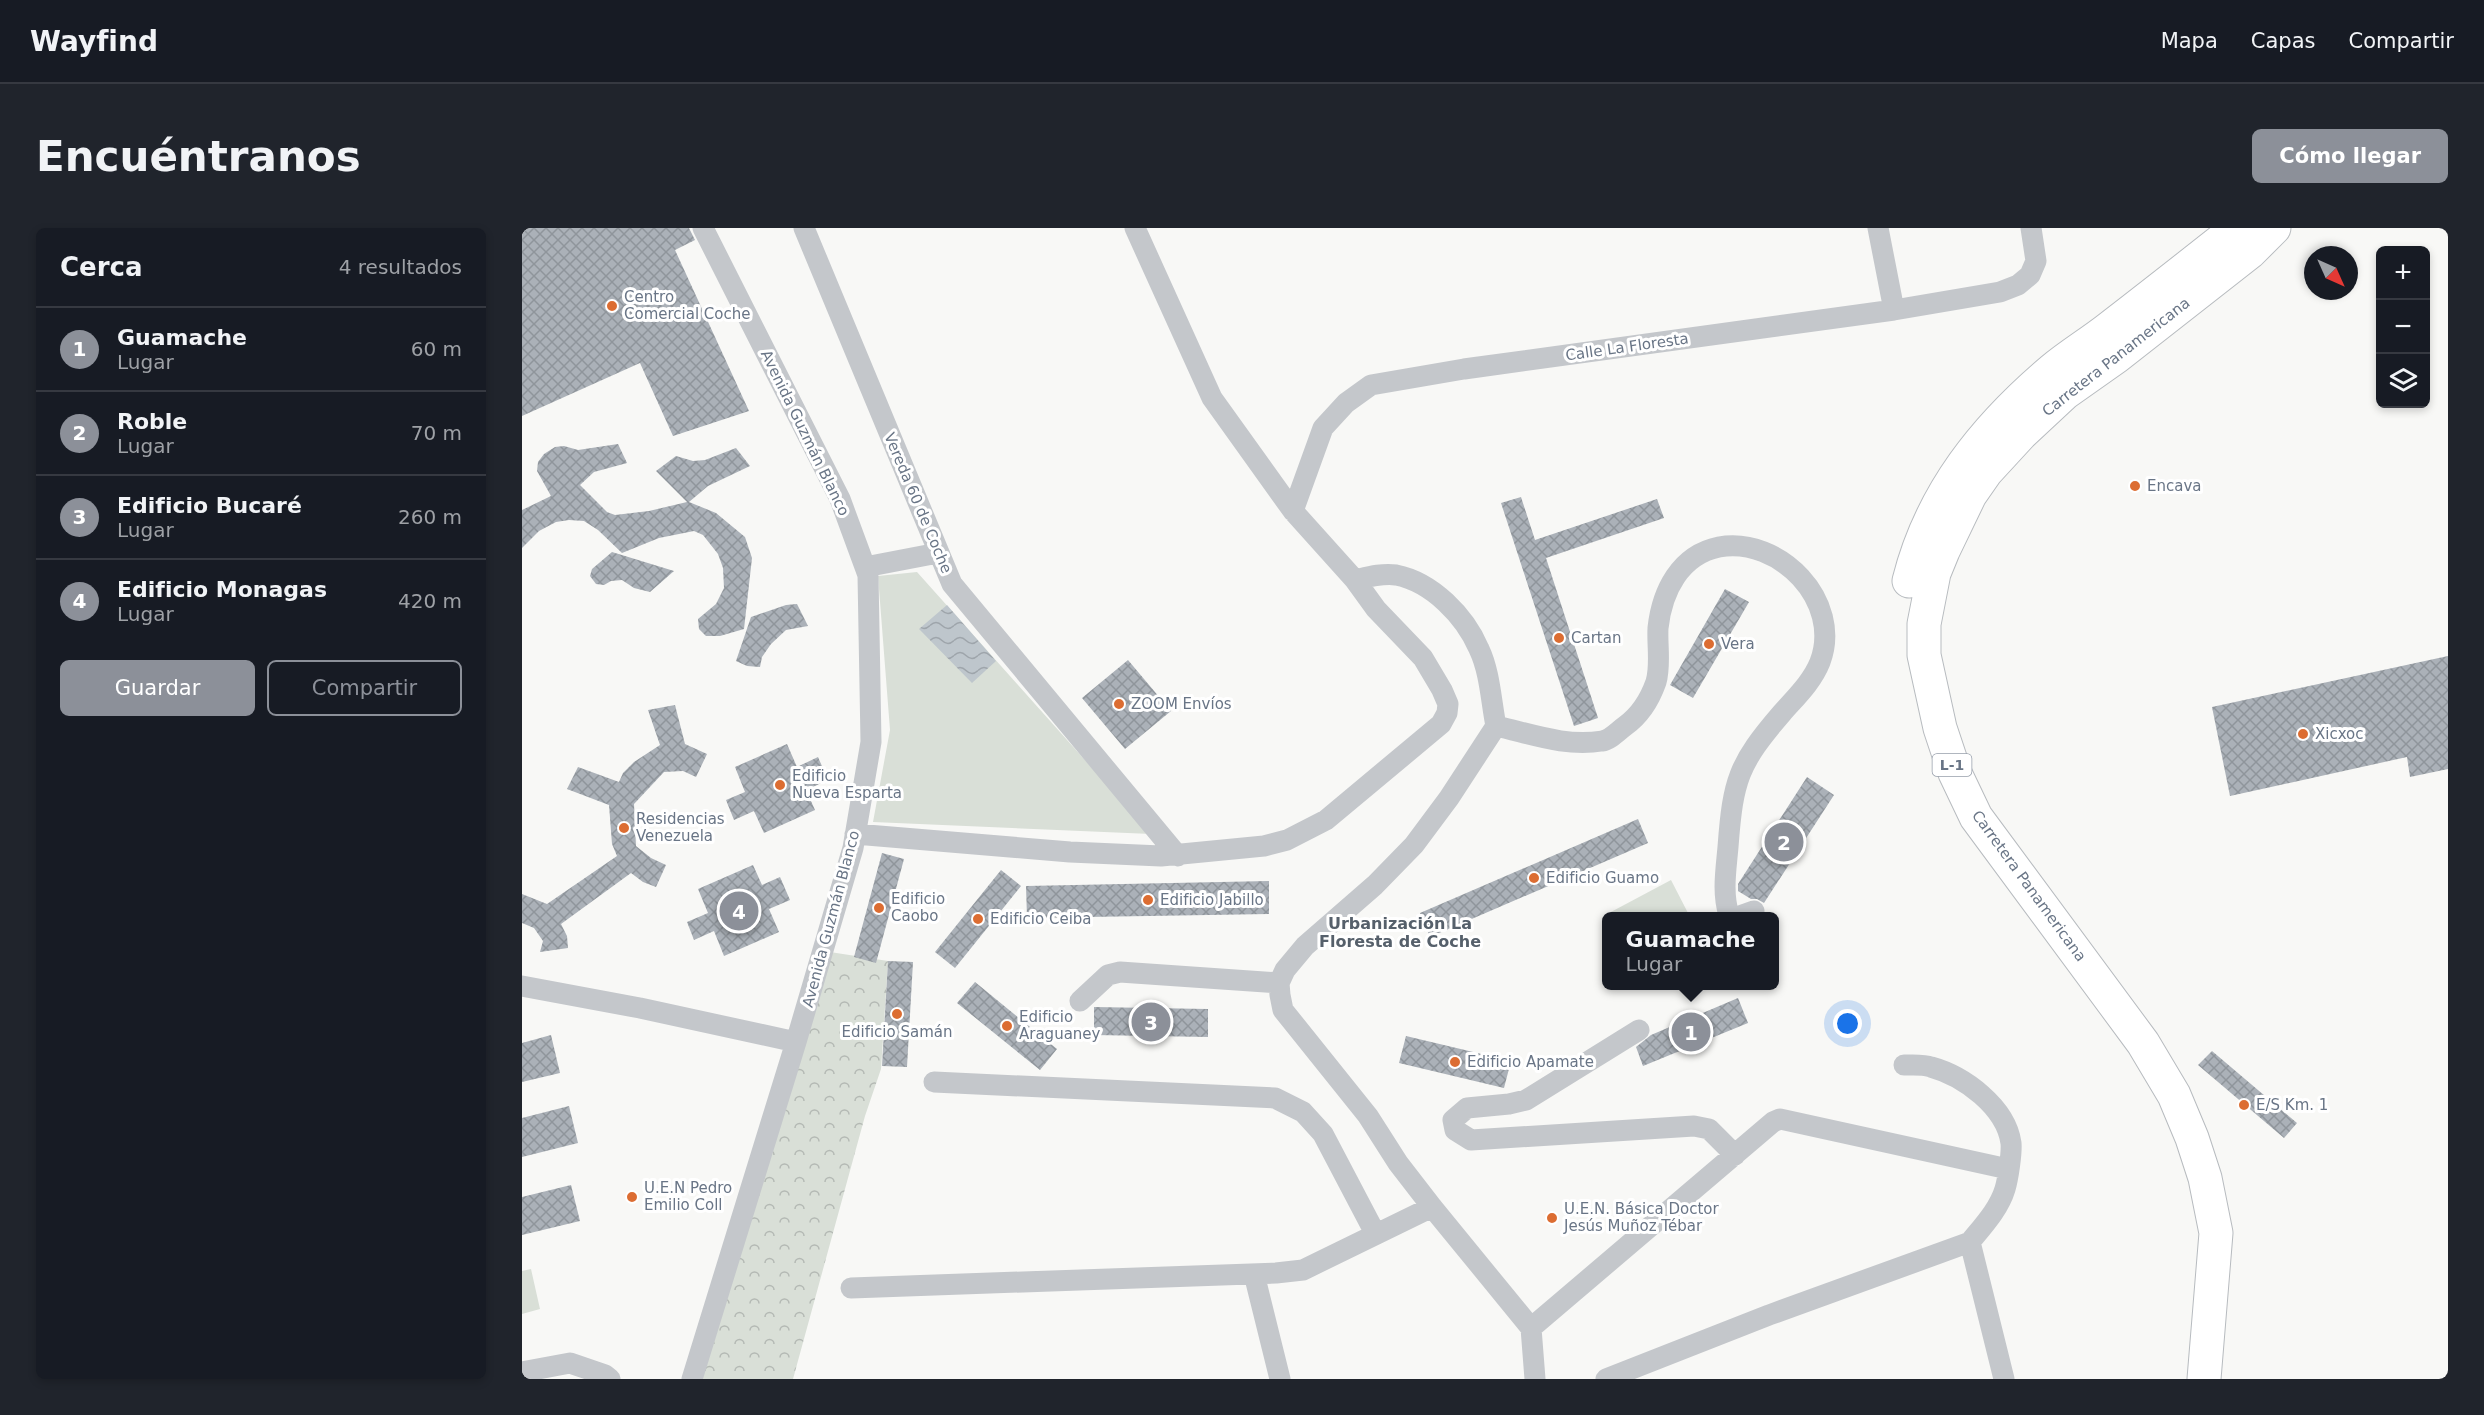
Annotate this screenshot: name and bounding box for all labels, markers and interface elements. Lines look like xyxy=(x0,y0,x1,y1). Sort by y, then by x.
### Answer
text: Wayfind xyxy=(30,25,158,58)
text: Mapa xyxy=(2161,29,2218,53)
text: Capas xyxy=(2251,29,2315,53)
text: Compartir xyxy=(2348,29,2454,53)
button: Cómo llegar xyxy=(2252,129,2448,183)
text: Encuéntranos xyxy=(36,132,361,181)
north arrow xyxy=(2304,246,2358,300)
map controls xyxy=(2376,246,2430,408)
button: + xyxy=(2376,246,2430,300)
text: Cerca xyxy=(60,252,143,282)
text: 4 resultados xyxy=(339,255,462,279)
place label: Centro Comercial Coche xyxy=(624,288,751,323)
street label: Carretera Panamericana xyxy=(2039,294,2193,420)
marker: Centro Comercial Coche xyxy=(605,299,619,313)
button: − xyxy=(2376,300,2430,354)
text: Guamache xyxy=(117,325,247,350)
street label: Calle La Floresta xyxy=(1564,329,1690,365)
text: 1 xyxy=(73,337,86,361)
text: 60 m xyxy=(411,337,462,361)
street label: Avenida Guzmán Blanco xyxy=(757,347,853,519)
text: Lugar xyxy=(117,350,174,374)
button: layers xyxy=(2376,354,2430,408)
text: Roble xyxy=(117,409,187,434)
text: 2 xyxy=(73,421,86,445)
text: 70 m xyxy=(411,421,462,445)
street label: Vereda 60 de Coche xyxy=(880,430,956,576)
text: Lugar xyxy=(117,434,174,458)
place label: Encava xyxy=(2147,477,2202,495)
marker: Encava xyxy=(2128,479,2142,493)
text: Edificio Bucaré xyxy=(117,493,302,518)
text: 3 xyxy=(73,505,86,529)
text: 260 m xyxy=(398,505,462,529)
text: Lugar xyxy=(117,518,174,542)
text: Edificio Monagas xyxy=(117,577,327,602)
text: 4 xyxy=(73,589,86,613)
text: 420 m xyxy=(398,589,462,613)
text: Lugar xyxy=(117,602,174,626)
place label: Cartan xyxy=(1571,629,1621,647)
marker: Cartan xyxy=(1552,631,1566,645)
place label: Vera xyxy=(1721,635,1755,653)
marker: Vera xyxy=(1702,637,1716,651)
button: Guardar xyxy=(60,660,255,716)
button: Compartir xyxy=(267,660,462,716)
place label: ZOOM Envíos xyxy=(1131,695,1232,713)
marker: ZOOM Envíos xyxy=(1112,697,1126,711)
place label: Xicxoc xyxy=(2315,725,2364,743)
marker: Xicxoc xyxy=(2296,727,2310,741)
road number: L-1 xyxy=(1932,754,1972,776)
place label: Edificio Nueva Esparta xyxy=(792,767,902,802)
marker: Edificio Nueva Esparta xyxy=(773,778,787,792)
street label: Carretera Panamericana xyxy=(1968,807,2090,965)
place label: Residencias Venezuela xyxy=(636,810,725,845)
pin: 2 xyxy=(1764,820,1804,864)
marker: Residencias Venezuela xyxy=(617,821,631,835)
street label: Avenida Guzmán Blanco xyxy=(799,829,863,1009)
place label: Edificio Guamo xyxy=(1546,869,1659,887)
marker: Edificio Guamo xyxy=(1527,871,1541,885)
pin: 4 xyxy=(720,888,758,934)
place label: Edificio Caobo xyxy=(891,890,945,925)
place label: Edificio Jabillo xyxy=(1160,891,1264,909)
marker: Edificio Jabillo xyxy=(1141,893,1155,907)
marker: Edificio Caobo xyxy=(872,901,886,915)
place label: Edificio Ceiba xyxy=(990,910,1092,928)
marker: Edificio Ceiba xyxy=(971,912,985,926)
popup xyxy=(1602,912,1779,990)
district label: Urbanización La Floresta de Coche xyxy=(1319,914,1481,951)
text: Guamache xyxy=(1626,927,1755,952)
text: Lugar xyxy=(1626,952,1682,976)
pin: 3 xyxy=(1132,1000,1170,1044)
marker: Edificio Samán xyxy=(890,1007,904,1021)
place label: Edificio Araguaney xyxy=(1019,1008,1101,1043)
your location xyxy=(1833,1009,1862,1038)
pin: 1 xyxy=(1672,1010,1710,1054)
marker: Edificio Araguaney xyxy=(1000,1019,1014,1033)
place label: Edificio Samán xyxy=(842,1023,953,1041)
place label: Edificio Apamate xyxy=(1467,1053,1594,1071)
marker: Edificio Apamate xyxy=(1448,1055,1462,1069)
place label: E/S Km. 1 xyxy=(2256,1096,2328,1114)
marker: E/S Km. 1 xyxy=(2237,1098,2251,1112)
place label: U.E.N Pedro Emilio Coll xyxy=(644,1179,732,1214)
marker: U.E.N Pedro Emilio Coll xyxy=(625,1190,639,1204)
place label: U.E.N. Básica Doctor Jesús Muñoz Tébar xyxy=(1563,1200,1719,1235)
marker: U.E.N. Básica Doctor Jesús Muñoz Tébar xyxy=(1545,1211,1559,1225)

